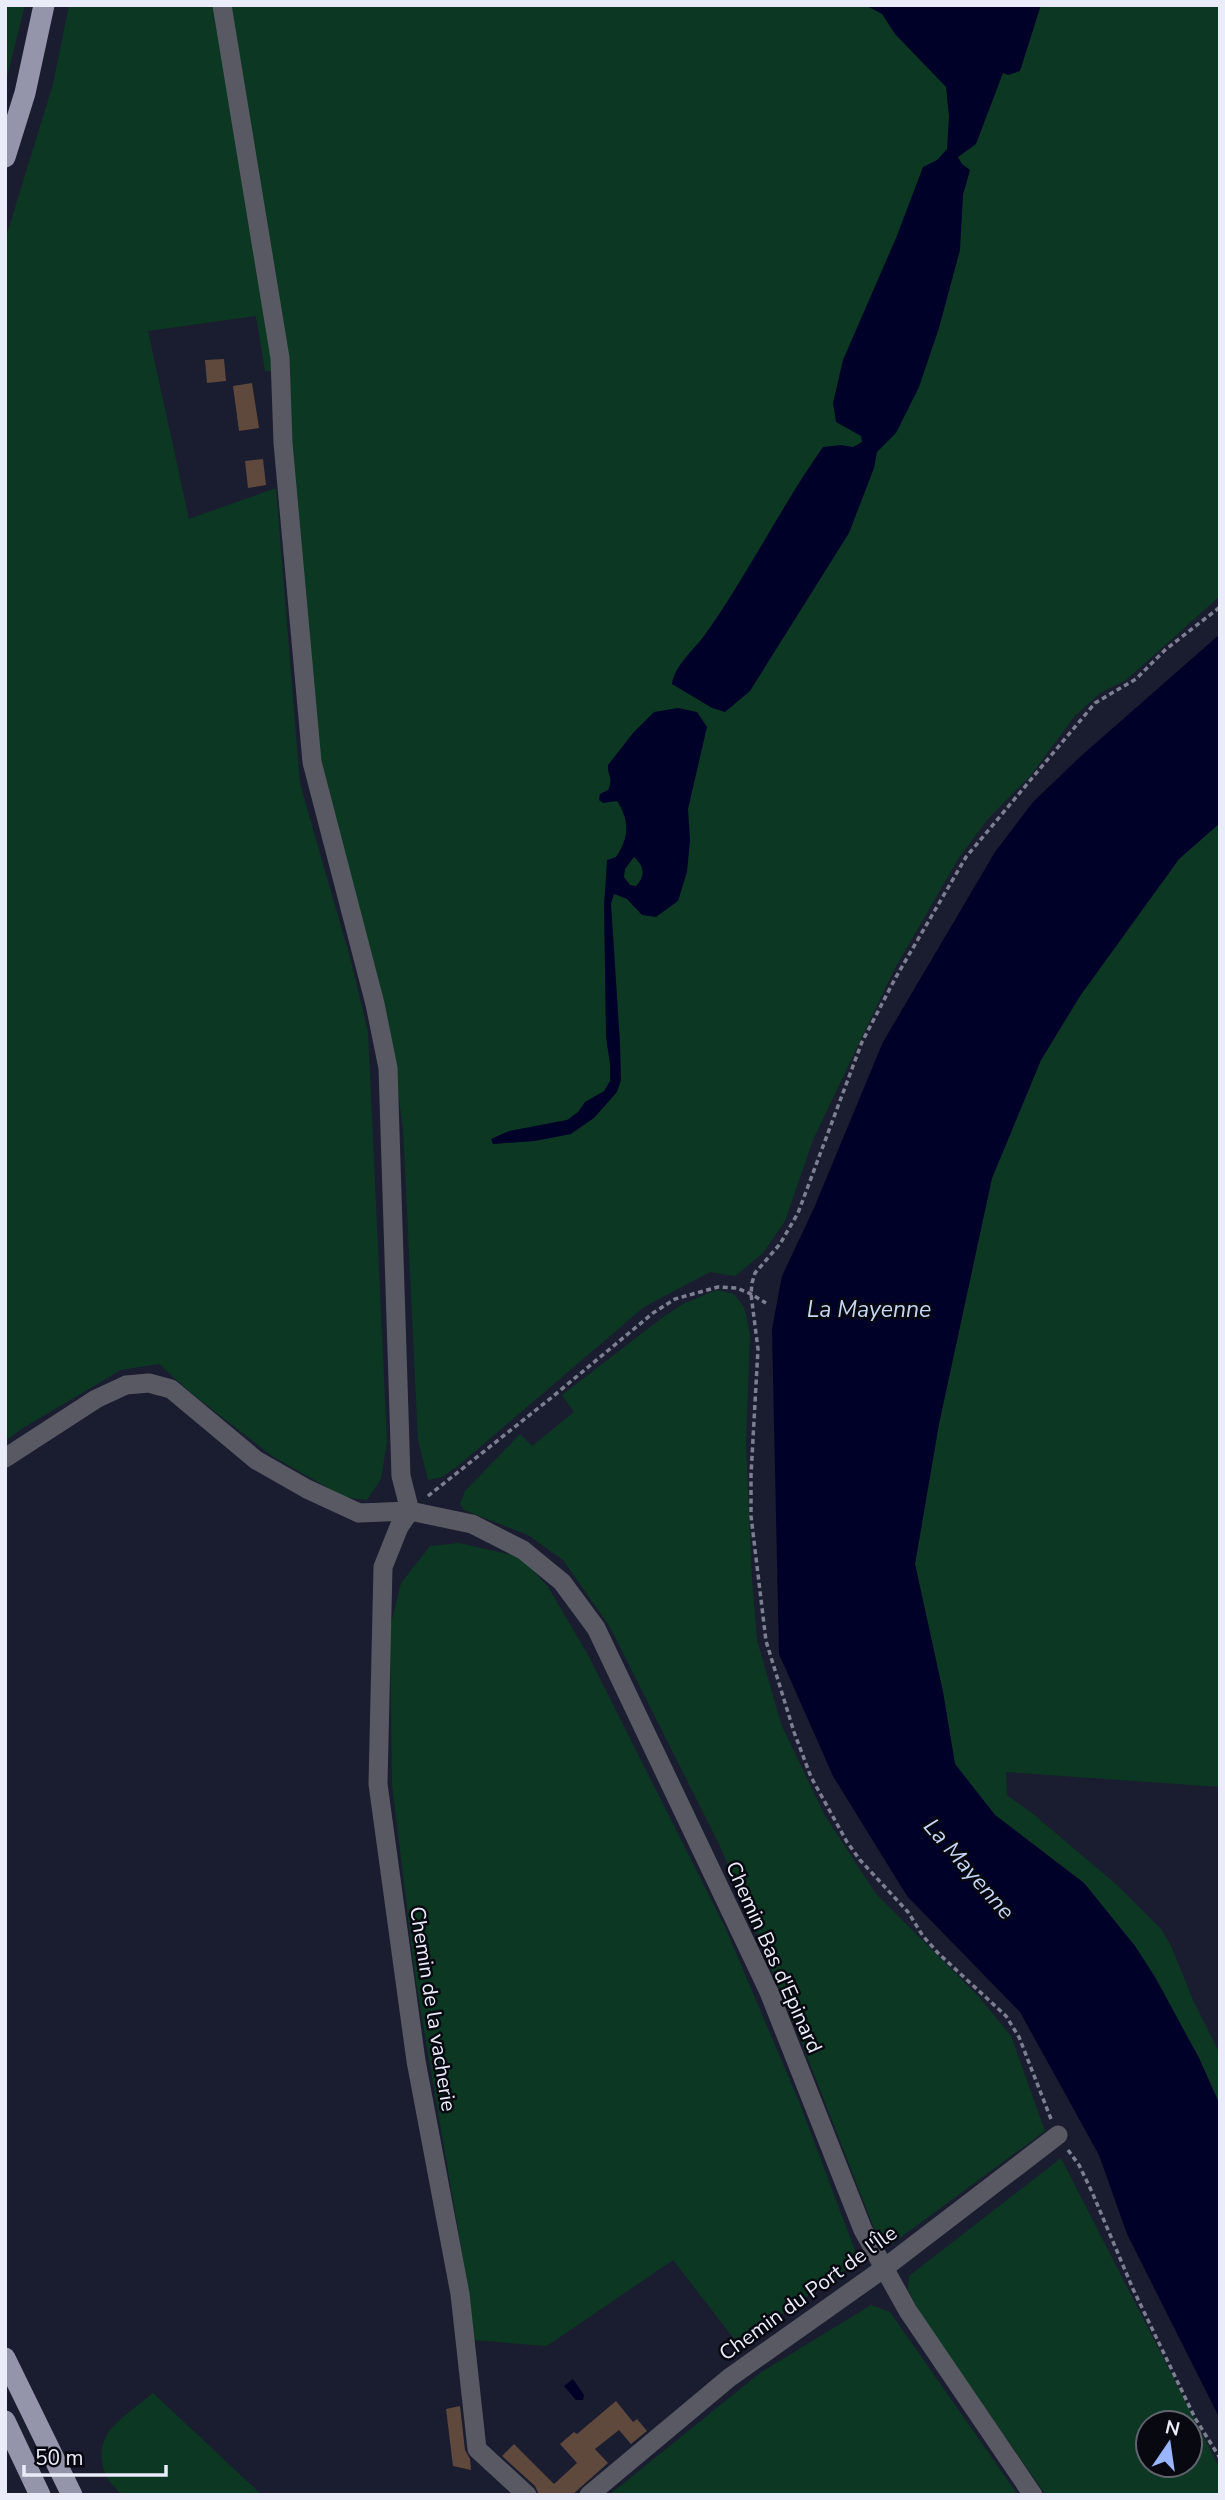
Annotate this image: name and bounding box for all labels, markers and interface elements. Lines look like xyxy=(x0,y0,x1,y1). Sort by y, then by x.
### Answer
water label: La Mayenne xyxy=(807,1294,931,1325)
water label: La Mayenne xyxy=(916,1812,1022,1926)
street label: Chemin Bas d'Epinard xyxy=(719,1857,829,2057)
street label: Chemin de la vacherie xyxy=(403,1905,463,2113)
street label: Chemin du Port de l'Île xyxy=(713,2219,903,2367)
north arrow xyxy=(1134,2409,1204,2479)
text: N xyxy=(1163,2414,1182,2443)
scale bar xyxy=(24,2434,166,2478)
text: 50 m xyxy=(35,2444,84,2472)

